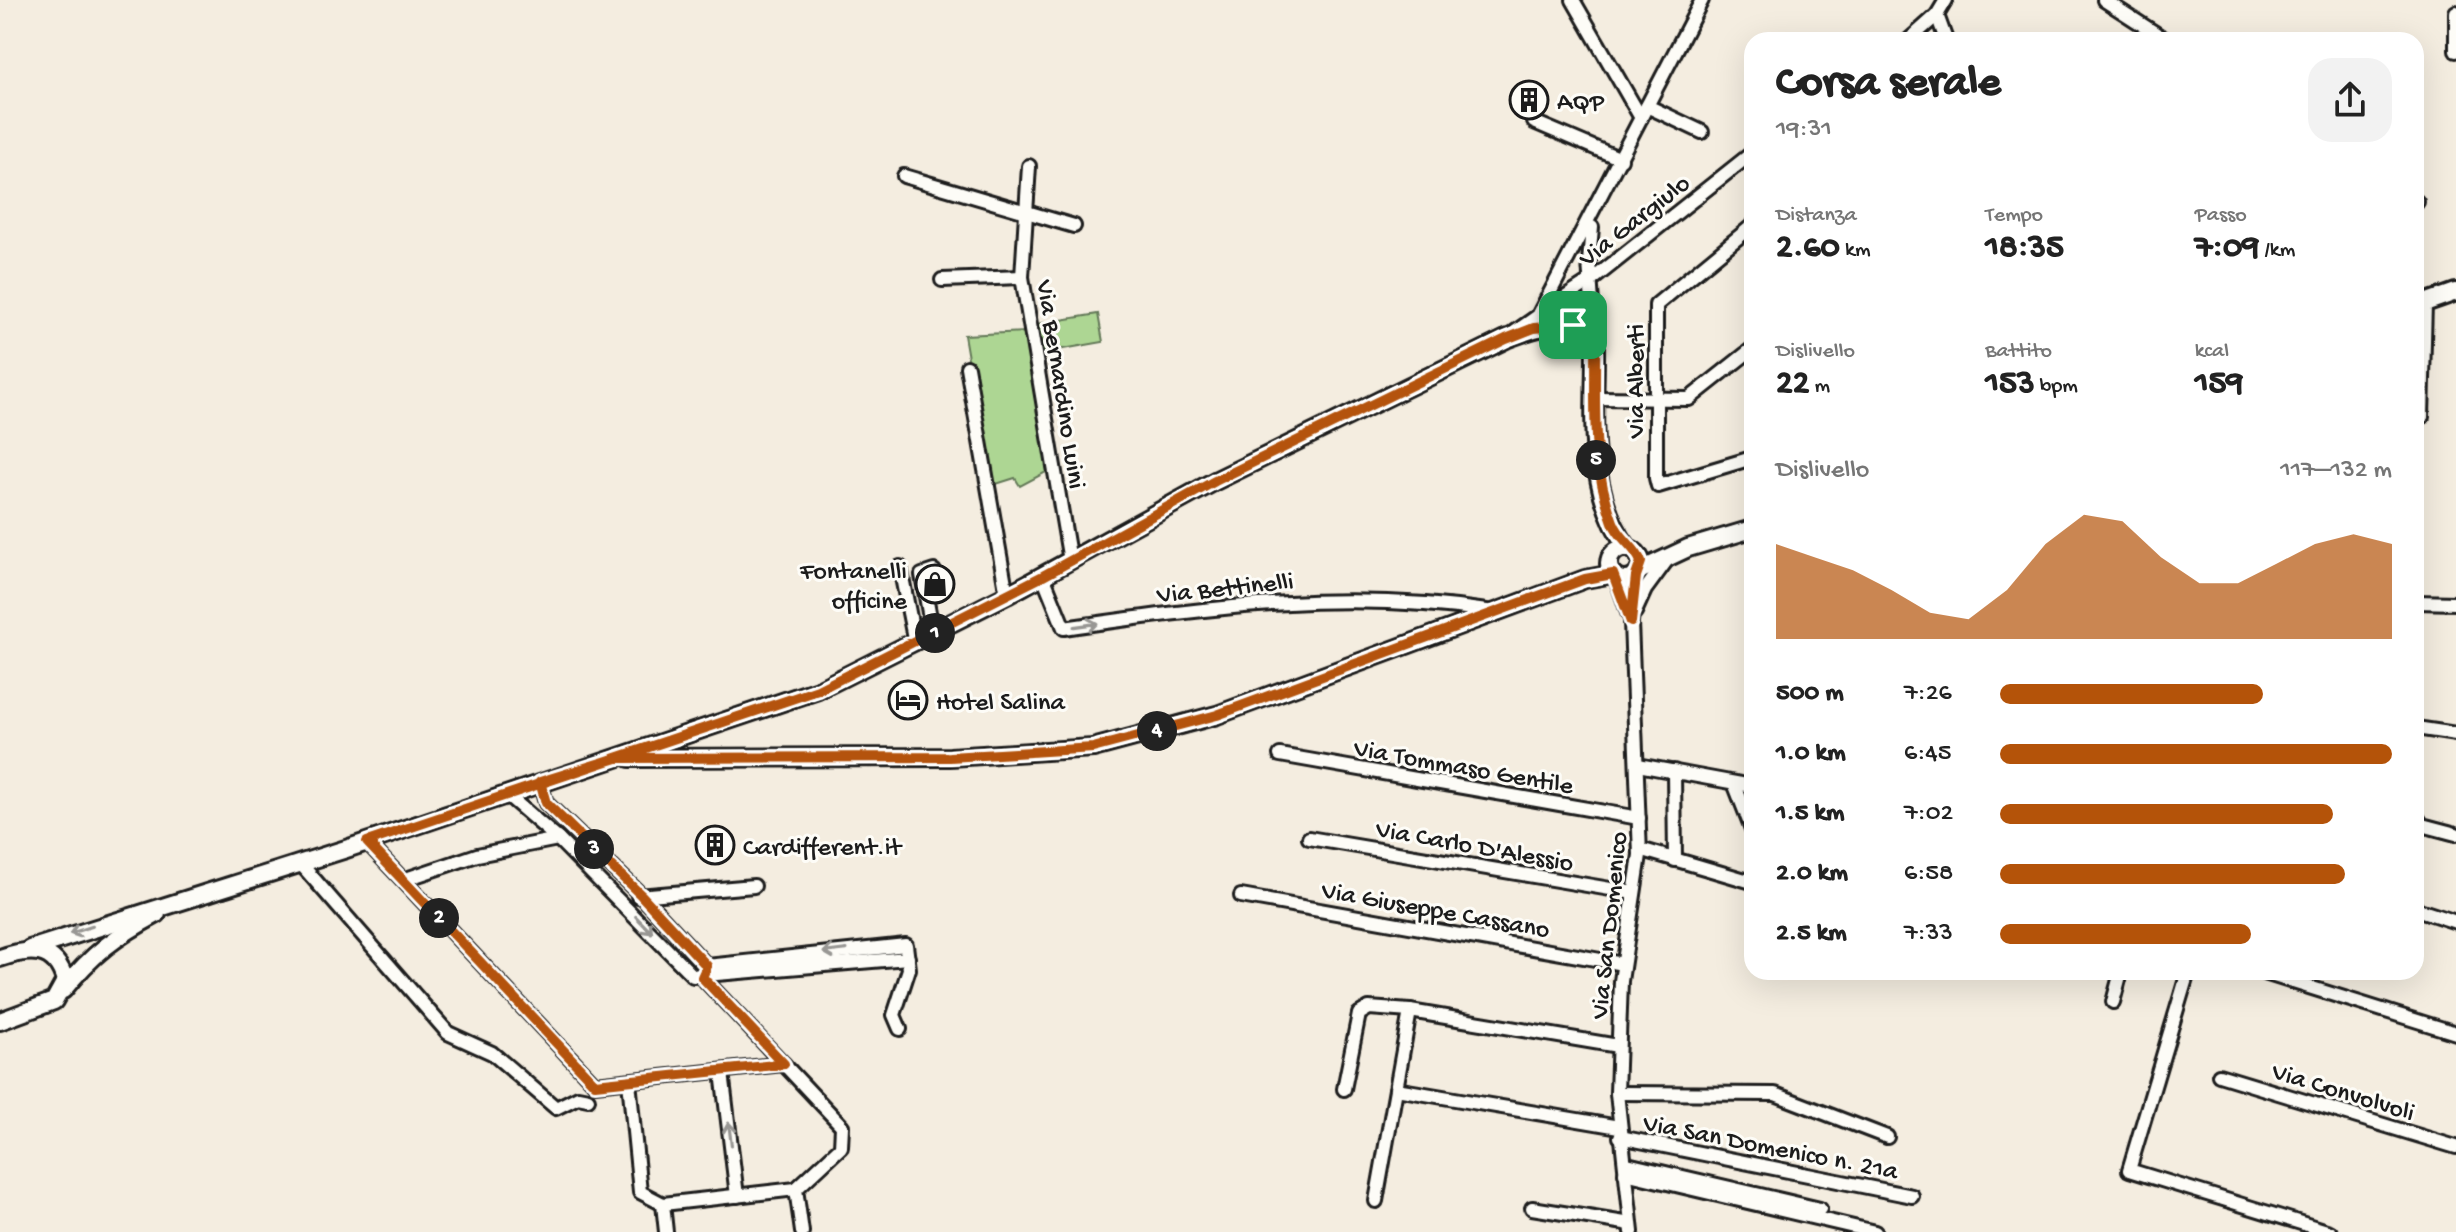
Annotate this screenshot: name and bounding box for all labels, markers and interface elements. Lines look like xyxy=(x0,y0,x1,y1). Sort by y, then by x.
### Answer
button: share xyxy=(2308,58,2392,142)
text: Corsa serale xyxy=(1776,59,2001,111)
building icon: AQP xyxy=(1508,79,1550,121)
place label: AQP xyxy=(1557,89,1605,120)
text: 19:31 xyxy=(1776,115,1832,146)
street label: Via Gargiulo xyxy=(1573,170,1698,276)
text: Distanza xyxy=(1776,203,1857,229)
text: Tempo xyxy=(1985,203,2043,229)
text: Passo xyxy=(2195,203,2247,229)
text: 2.60 xyxy=(1776,229,1840,269)
text: 18:35 xyxy=(1985,229,2064,269)
text: 7:09 xyxy=(2195,229,2259,269)
text: km xyxy=(1840,238,1871,264)
text: /km xyxy=(2259,238,2295,264)
street label: Via Bernardino Luini xyxy=(1027,277,1090,491)
pin xyxy=(1539,291,1607,359)
icon: arrive xyxy=(1551,303,1595,347)
street label: Via Alberti xyxy=(1623,324,1654,439)
text: Dislivello xyxy=(1776,339,1855,365)
text: Battito xyxy=(1985,339,2052,365)
text: kcal xyxy=(2195,339,2229,365)
text: 22 xyxy=(1776,365,1809,405)
text: 153 xyxy=(1985,365,2035,405)
text: 159 xyxy=(2195,365,2243,405)
text: m xyxy=(1809,374,1830,400)
text: bpm xyxy=(2035,374,2078,400)
pin: 5 xyxy=(1576,440,1616,480)
text: 5 xyxy=(1590,447,1602,473)
text: Dislivello xyxy=(1776,456,1869,487)
text: 117–132 m xyxy=(2280,456,2392,487)
place label: Fontanelli officine xyxy=(799,558,908,619)
shop icon: Fontanelli officine xyxy=(914,563,956,605)
street label: Via Bettinelli xyxy=(1155,568,1295,613)
pin: 1 xyxy=(915,613,955,653)
one-way arrow xyxy=(1073,617,1098,632)
text: 1 xyxy=(931,620,939,646)
hotel icon: Hotel Salina xyxy=(887,679,929,721)
text: 500 m xyxy=(1776,679,1844,710)
text: 7:26 xyxy=(1904,679,1952,710)
place label: Hotel Salina xyxy=(936,689,1066,720)
pin: 4 xyxy=(1137,711,1177,751)
text: 4 xyxy=(1152,718,1162,744)
street label: Via Tommaso Gentile xyxy=(1350,735,1576,804)
text: 1.0 km xyxy=(1776,739,1846,770)
text: 6:45 xyxy=(1904,739,1951,770)
text: 1.5 km xyxy=(1776,799,1845,830)
text: 7:02 xyxy=(1904,799,1953,830)
street label: Via Carlo D'Alessio xyxy=(1372,816,1575,881)
building icon: Cardifferent.it xyxy=(694,824,736,866)
pin: 3 xyxy=(574,829,614,869)
street label: Via San Domenico xyxy=(1586,830,1637,1022)
place label: Cardifferent.it xyxy=(743,834,903,865)
text: 3 xyxy=(588,836,600,862)
text: 2.0 km xyxy=(1776,859,1848,890)
text: 6:58 xyxy=(1904,859,1953,890)
street label: Via Giuseppe Cassano xyxy=(1318,877,1552,948)
pin: 2 xyxy=(419,898,459,938)
text: 2 xyxy=(434,905,444,931)
one-way arrow xyxy=(634,914,653,934)
text: 2.5 km xyxy=(1776,919,1847,950)
text: 7:33 xyxy=(1904,919,1953,950)
one-way arrow xyxy=(69,924,94,939)
one-way arrow xyxy=(822,943,849,958)
street label: Via Convolvoli xyxy=(2267,1058,2418,1131)
street label: Via San Domenico n. 21a xyxy=(1639,1109,1902,1190)
one-way arrow xyxy=(722,1122,737,1147)

